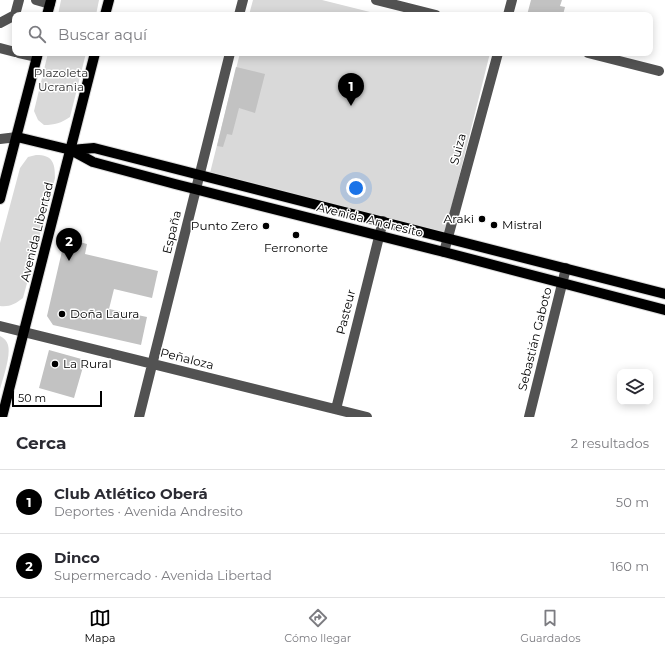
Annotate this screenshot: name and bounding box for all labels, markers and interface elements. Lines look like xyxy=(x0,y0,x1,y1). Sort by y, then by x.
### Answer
search box xyxy=(12,12,653,56)
icon: search xyxy=(26,23,48,45)
text: Buscar aquí xyxy=(58,25,147,44)
park label: Plazoleta Ucrania xyxy=(34,65,88,94)
pin: 1 xyxy=(338,73,364,106)
street label: Suiza xyxy=(446,132,469,166)
your location xyxy=(346,178,366,198)
street label: Avenida Libertad xyxy=(17,181,56,283)
street label: Avenida Andresito xyxy=(315,199,425,240)
street label: España xyxy=(159,209,184,255)
place label: Araki xyxy=(444,211,474,226)
marker: Araki xyxy=(477,214,487,224)
place label: Mistral xyxy=(502,217,542,232)
place label: Punto Zero xyxy=(191,218,258,233)
marker: Mistral xyxy=(489,220,499,230)
marker: Punto Zero xyxy=(261,221,271,231)
pin: 2 xyxy=(56,228,82,261)
marker: Ferronorte xyxy=(291,230,301,240)
place label: Ferronorte xyxy=(264,240,328,255)
street label: Sebastián Gaboto xyxy=(514,285,555,392)
street label: Pasteur xyxy=(333,288,358,336)
place label: Doña Laura xyxy=(70,306,139,321)
marker: Doña Laura xyxy=(57,309,67,319)
street label: Peñaloza xyxy=(159,345,216,372)
place label: La Rural xyxy=(63,356,112,371)
marker: La Rural xyxy=(50,359,60,369)
map controls xyxy=(617,369,653,405)
button: layers xyxy=(617,369,653,405)
scale bar xyxy=(12,389,102,408)
text: 50 m xyxy=(18,391,46,405)
text: Cerca xyxy=(16,433,66,453)
text: 2 resultados xyxy=(571,435,649,451)
text: Club Atlético Oberá xyxy=(54,484,208,503)
text: 1 xyxy=(26,494,32,510)
text: 50 m xyxy=(616,494,649,510)
text: Deportes · Avenida Andresito xyxy=(54,503,243,519)
text: Dinco xyxy=(54,548,100,567)
text: 2 xyxy=(25,558,33,574)
text: 160 m xyxy=(611,558,649,574)
text: Supermercado · Avenida Libertad xyxy=(54,567,272,583)
tab: Mapa xyxy=(84,607,115,645)
tab: Cómo llegar xyxy=(284,607,351,645)
tab: Guardados xyxy=(520,607,581,645)

